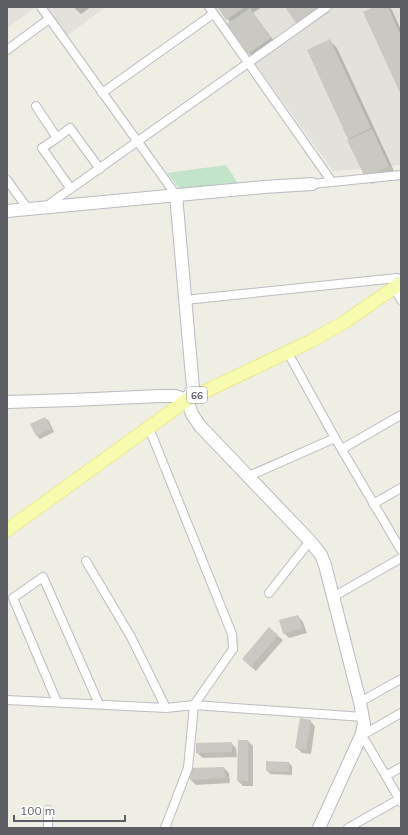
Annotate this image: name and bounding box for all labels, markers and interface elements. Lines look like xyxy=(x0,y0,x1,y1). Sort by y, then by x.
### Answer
road number: 66 xyxy=(187,387,207,403)
scale bar xyxy=(14,797,125,823)
text: 100 m xyxy=(20,803,55,818)

